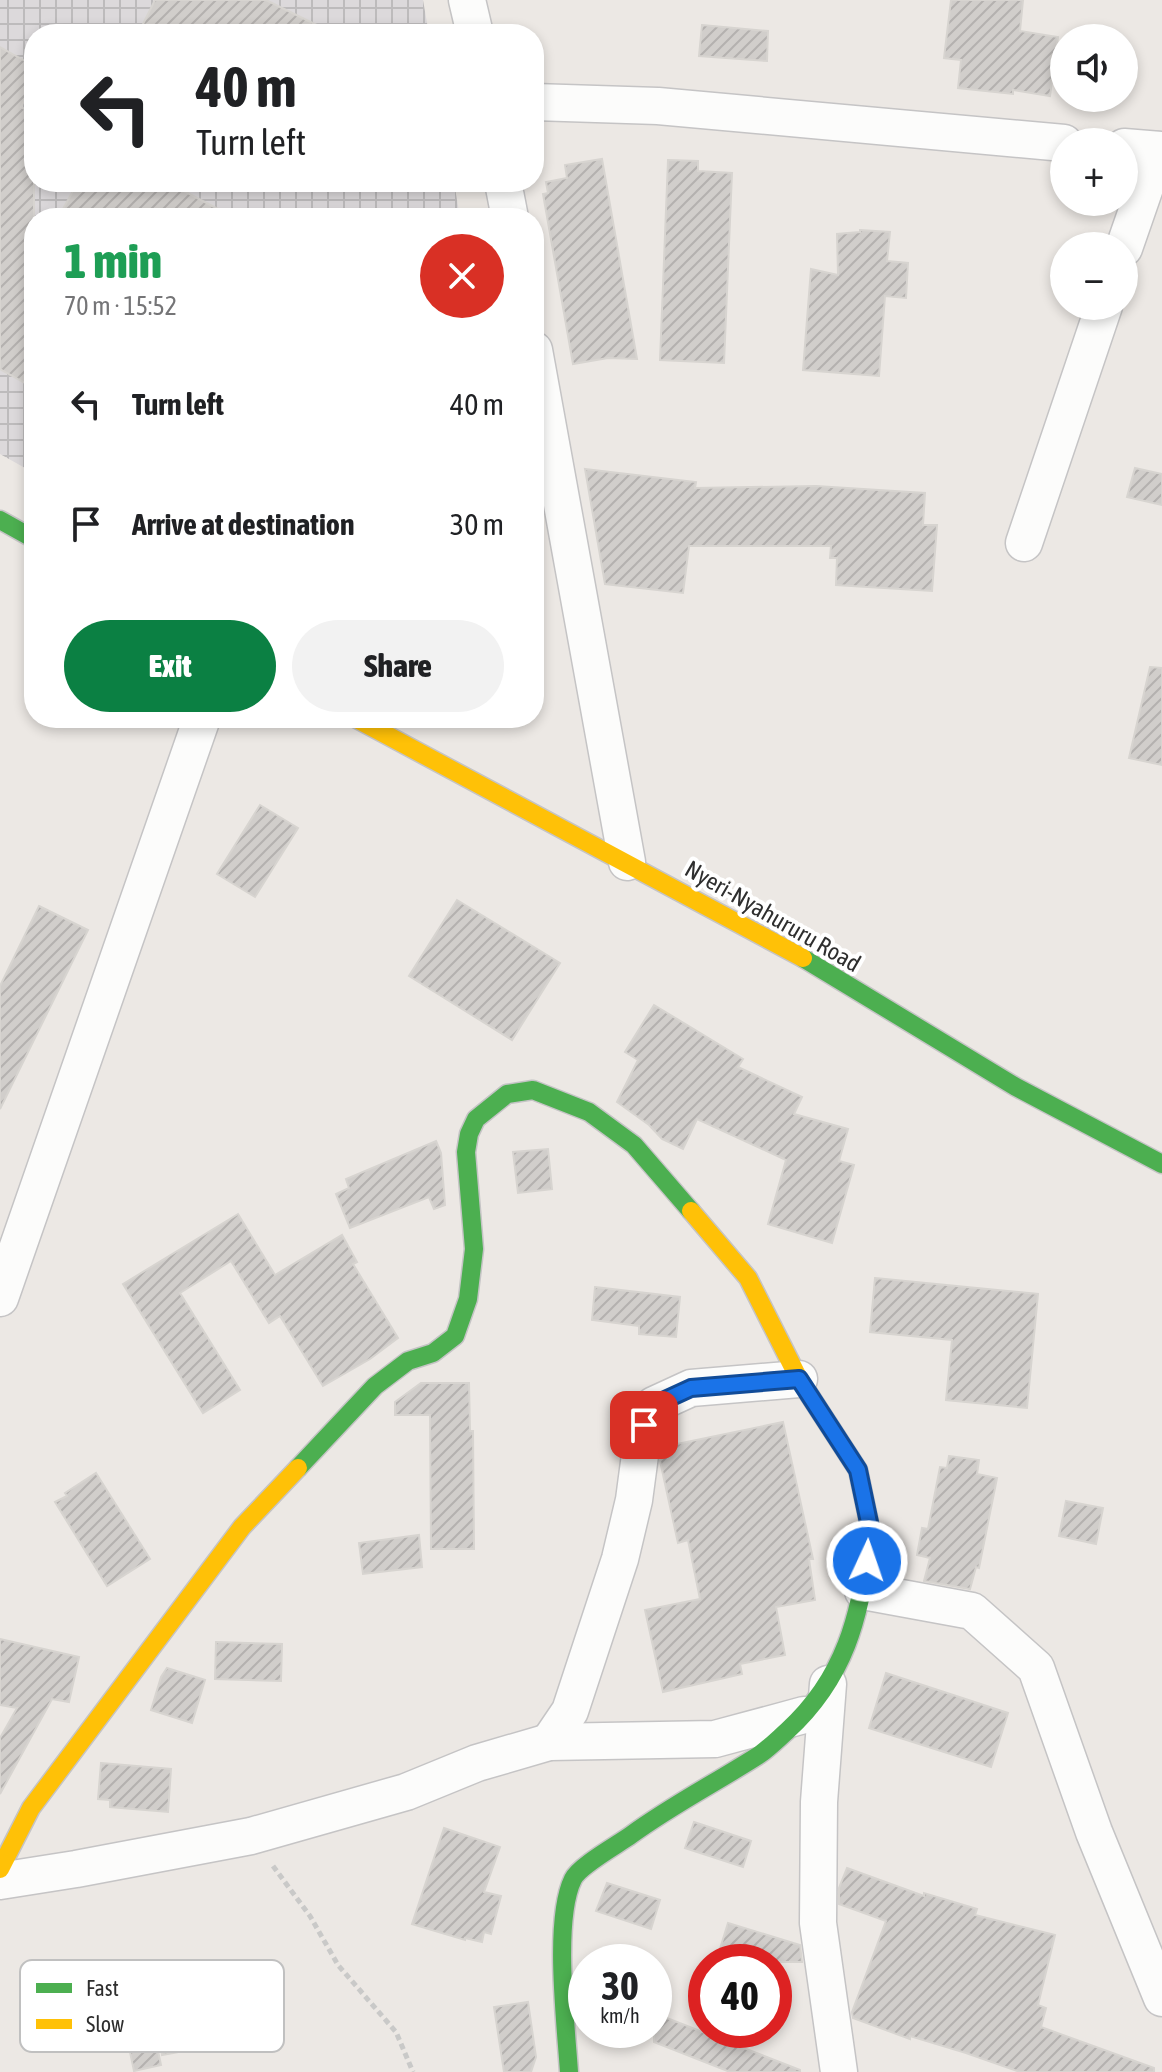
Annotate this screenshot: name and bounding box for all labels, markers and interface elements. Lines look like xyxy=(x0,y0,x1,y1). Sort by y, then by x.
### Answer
map controls xyxy=(1050,24,1138,320)
button: sound xyxy=(1050,24,1138,112)
text: 40 m xyxy=(196,55,297,119)
icon: left xyxy=(64,56,168,160)
text: Turn left xyxy=(196,121,306,163)
button: + xyxy=(1050,128,1138,216)
button: − xyxy=(1050,232,1138,320)
text: 1 min xyxy=(64,233,162,288)
button: close xyxy=(420,234,504,318)
text: 70 m · 15:52 xyxy=(64,291,177,321)
icon: left xyxy=(64,382,108,426)
text: Turn left xyxy=(132,387,224,421)
text: 40 m xyxy=(450,387,504,421)
icon: arrive xyxy=(64,502,108,546)
text: Arrive at destination xyxy=(132,507,354,541)
text: 30 m xyxy=(450,507,504,541)
button: Exit xyxy=(64,620,276,712)
button: Share xyxy=(292,620,504,712)
street label: Nyeri-Nyahururu Road xyxy=(681,855,865,977)
pin xyxy=(610,1391,678,1459)
icon: arrive xyxy=(622,1403,666,1447)
position arrow xyxy=(825,1519,909,1603)
speed limit sign: 40 xyxy=(688,1944,792,2048)
legend xyxy=(20,1960,284,2052)
text: 30 xyxy=(601,1963,639,2008)
text: Fast xyxy=(86,1975,119,2001)
text: km/h xyxy=(600,2004,640,2027)
text: Slow xyxy=(86,2011,124,2037)

